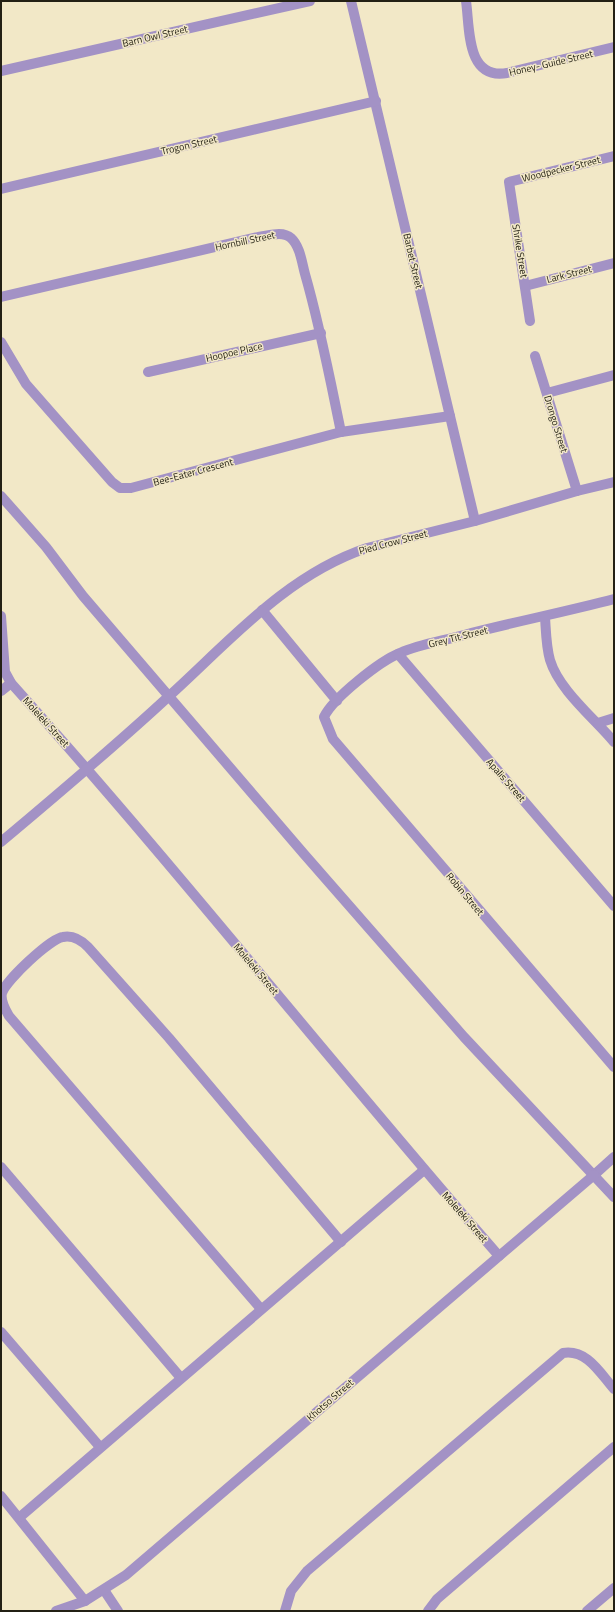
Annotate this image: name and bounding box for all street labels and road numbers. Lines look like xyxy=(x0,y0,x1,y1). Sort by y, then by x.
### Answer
street label: Barn Owl Street xyxy=(121,21,190,51)
street label: Honey- Guide Street xyxy=(508,46,595,80)
street label: Trogon Street xyxy=(160,131,219,159)
street label: Woodpecker Street xyxy=(520,152,602,186)
street label: Shrike Street xyxy=(508,223,532,279)
street label: Hornbill Street xyxy=(214,227,277,255)
street label: Barbet Street xyxy=(399,232,427,291)
street label: Lark Street xyxy=(545,261,594,287)
street label: Hoopoe Place xyxy=(204,338,264,366)
street label: Drongo Street xyxy=(540,394,572,455)
street label: Bee-Eater Crescent xyxy=(151,454,235,490)
street label: Pied Crow Street xyxy=(357,526,429,558)
street label: Grey Tit Street xyxy=(427,622,490,652)
street label: Moleleki Street xyxy=(19,693,73,751)
street label: Apalis Street xyxy=(483,755,529,805)
street label: Robin Street xyxy=(442,869,488,919)
street label: Moleleki Street xyxy=(230,940,282,998)
street label: Moleleki Street xyxy=(439,1188,492,1246)
street label: Khotso Street xyxy=(303,1375,357,1425)

